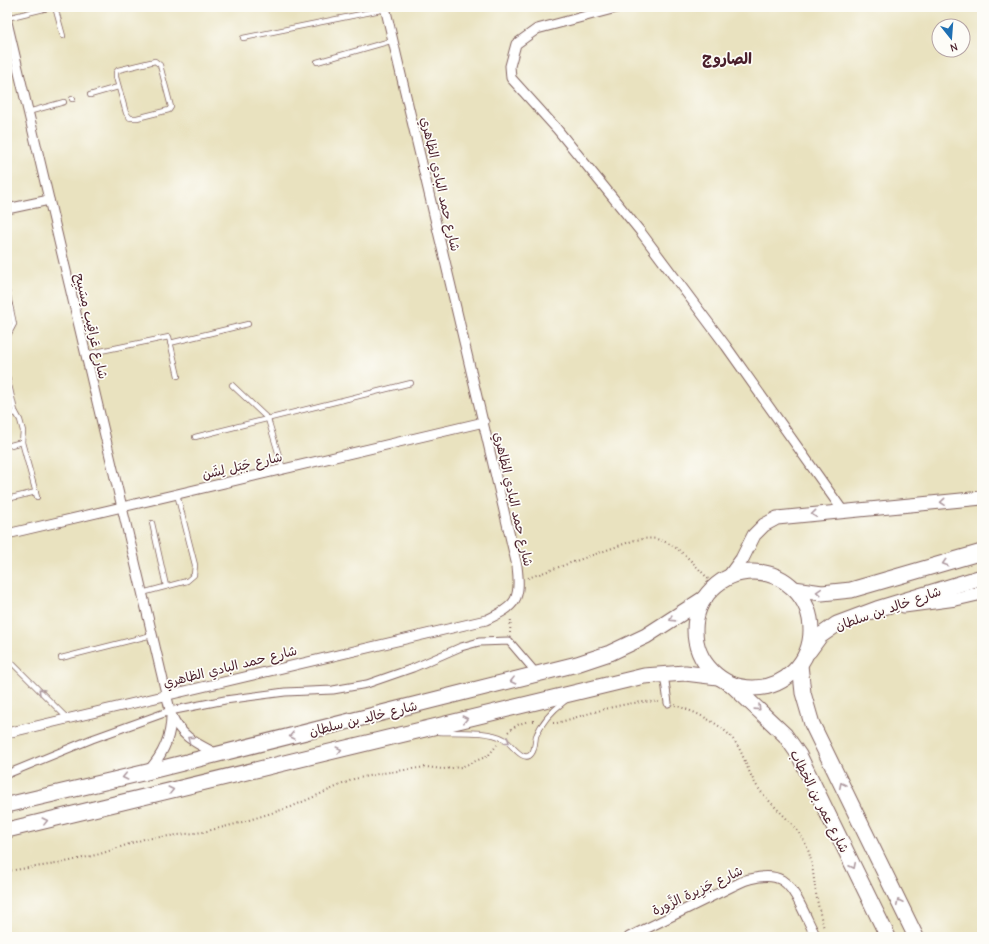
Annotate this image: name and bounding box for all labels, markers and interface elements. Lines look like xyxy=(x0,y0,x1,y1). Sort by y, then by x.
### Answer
north arrow xyxy=(931,18,971,58)
text: N xyxy=(948,40,959,54)
district label: الصاروج xyxy=(702,50,752,68)
street label: شارع حمد البادي الظاهري xyxy=(416,116,463,253)
street label: شارع عَراقِيب مِسَيبِح xyxy=(69,272,111,381)
street label: شارع حمد البادي الظاهري xyxy=(489,431,536,568)
street label: شارع جَبَل لِشَن xyxy=(200,449,284,484)
one-way arrow xyxy=(940,497,946,506)
one-way arrow xyxy=(811,510,817,519)
one-way arrow xyxy=(941,558,948,567)
street label: شارع خالِد بن سلطان xyxy=(833,583,944,636)
one-way arrow xyxy=(815,587,822,596)
one-way arrow xyxy=(669,614,676,621)
street label: شارع حمد البادي الظاهري xyxy=(162,643,299,692)
one-way arrow xyxy=(510,676,517,685)
one-way arrow xyxy=(38,688,45,696)
street label: شارع خالِد بن سلطان xyxy=(308,698,419,741)
one-way arrow xyxy=(753,704,761,711)
one-way arrow xyxy=(462,716,468,724)
one-way arrow xyxy=(289,731,295,739)
one-way arrow xyxy=(187,736,194,743)
one-way arrow xyxy=(502,736,509,743)
one-way arrow xyxy=(335,746,342,755)
street label: شارع عمر بن الخطاب xyxy=(785,747,852,856)
one-way arrow xyxy=(122,772,129,781)
one-way arrow xyxy=(839,782,847,789)
one-way arrow xyxy=(168,787,174,795)
one-way arrow xyxy=(42,817,48,825)
street label: شارع جَزِيرة الزَّورة xyxy=(649,862,746,920)
one-way arrow xyxy=(848,862,856,869)
one-way arrow xyxy=(896,899,904,906)

